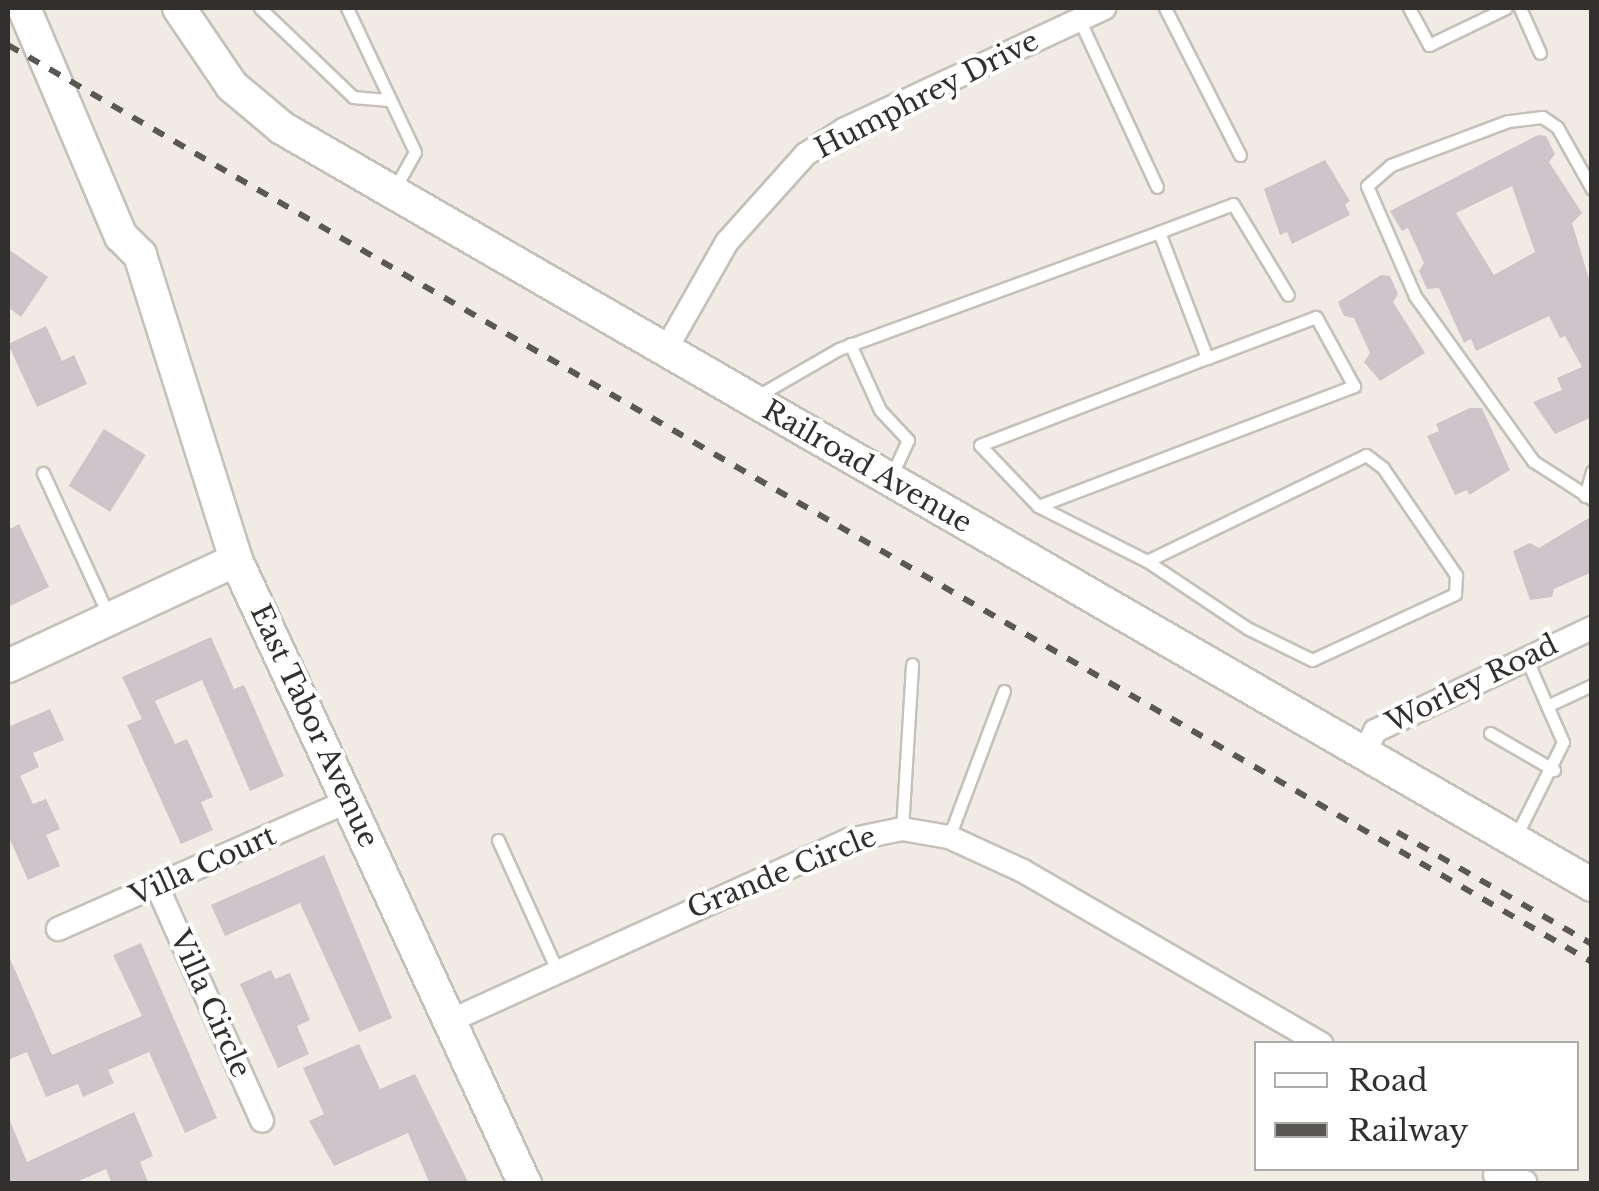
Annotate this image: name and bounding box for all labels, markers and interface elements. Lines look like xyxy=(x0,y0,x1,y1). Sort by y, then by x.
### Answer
street label: Humphrey Drive xyxy=(809,24,1045,166)
street label: Railroad Avenue xyxy=(756,393,978,541)
street label: East Tabor Avenue xyxy=(242,598,386,854)
street label: Worley Road xyxy=(1380,628,1564,740)
street label: Villa Court xyxy=(125,819,281,913)
street label: Grande Circle xyxy=(683,820,881,926)
street label: Villa Circle xyxy=(162,925,258,1083)
legend xyxy=(1254,1041,1579,1171)
text: Road xyxy=(1348,1062,1428,1099)
text: Railway xyxy=(1348,1112,1468,1149)

